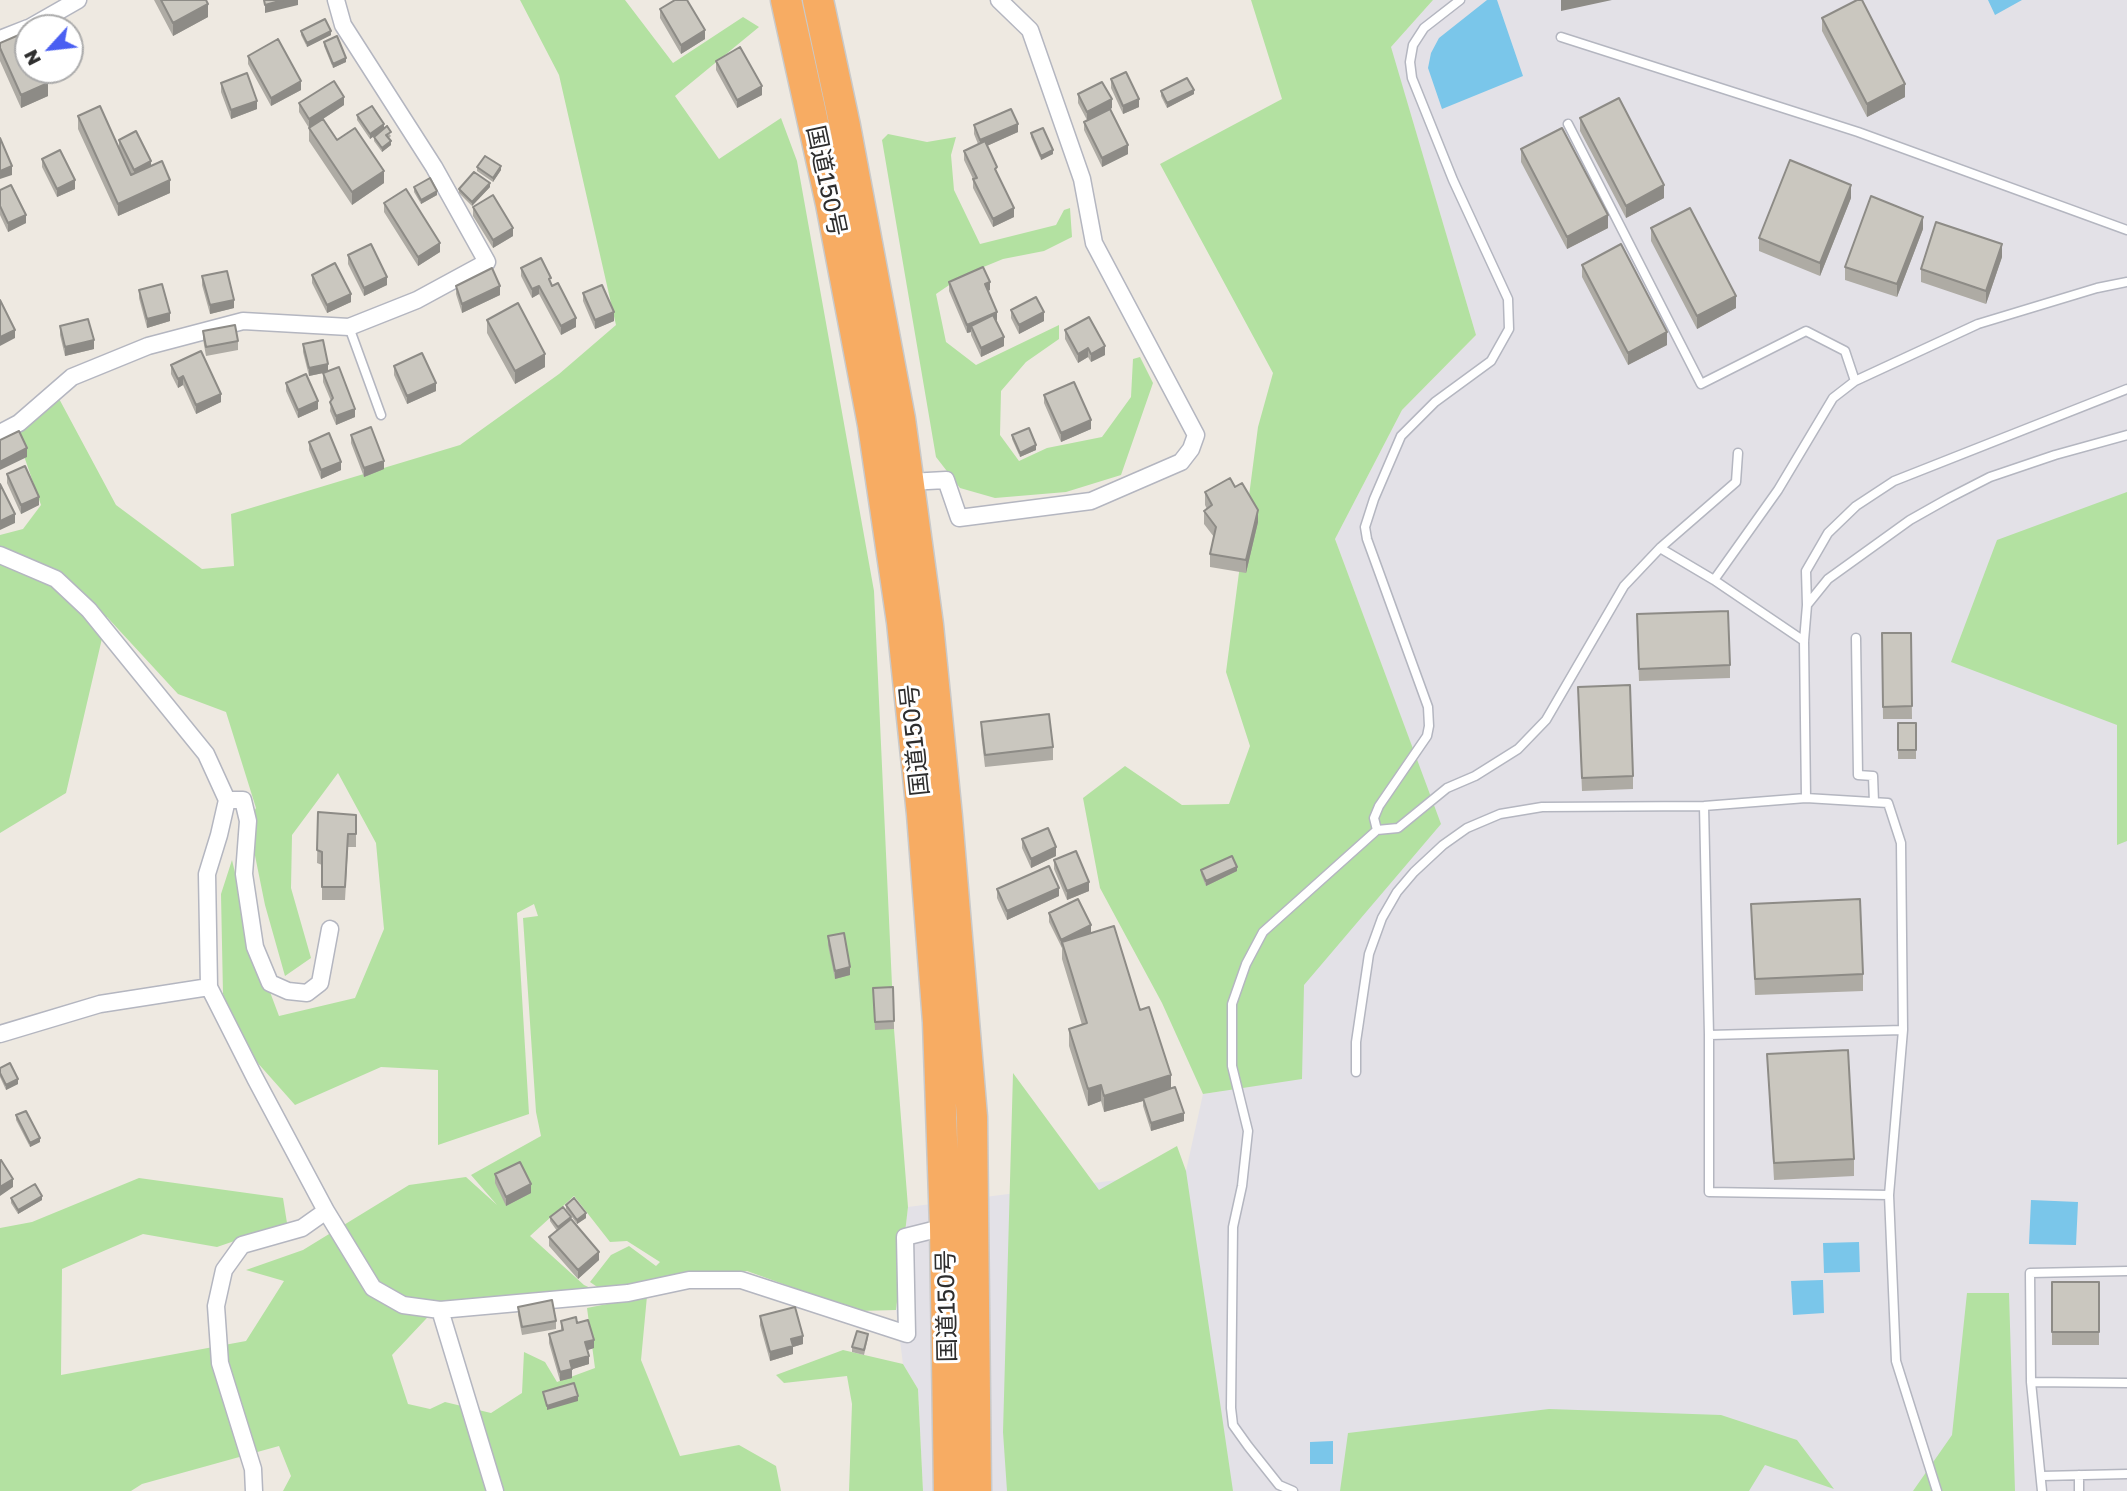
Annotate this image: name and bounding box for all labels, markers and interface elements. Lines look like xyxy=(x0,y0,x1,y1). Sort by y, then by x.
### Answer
north arrow xyxy=(14,14,84,84)
text: N xyxy=(18,46,45,70)
street label: 国道150号 xyxy=(800,123,852,239)
street label: 国道150号 xyxy=(895,683,935,797)
street label: 国道150号 xyxy=(932,1250,962,1362)

